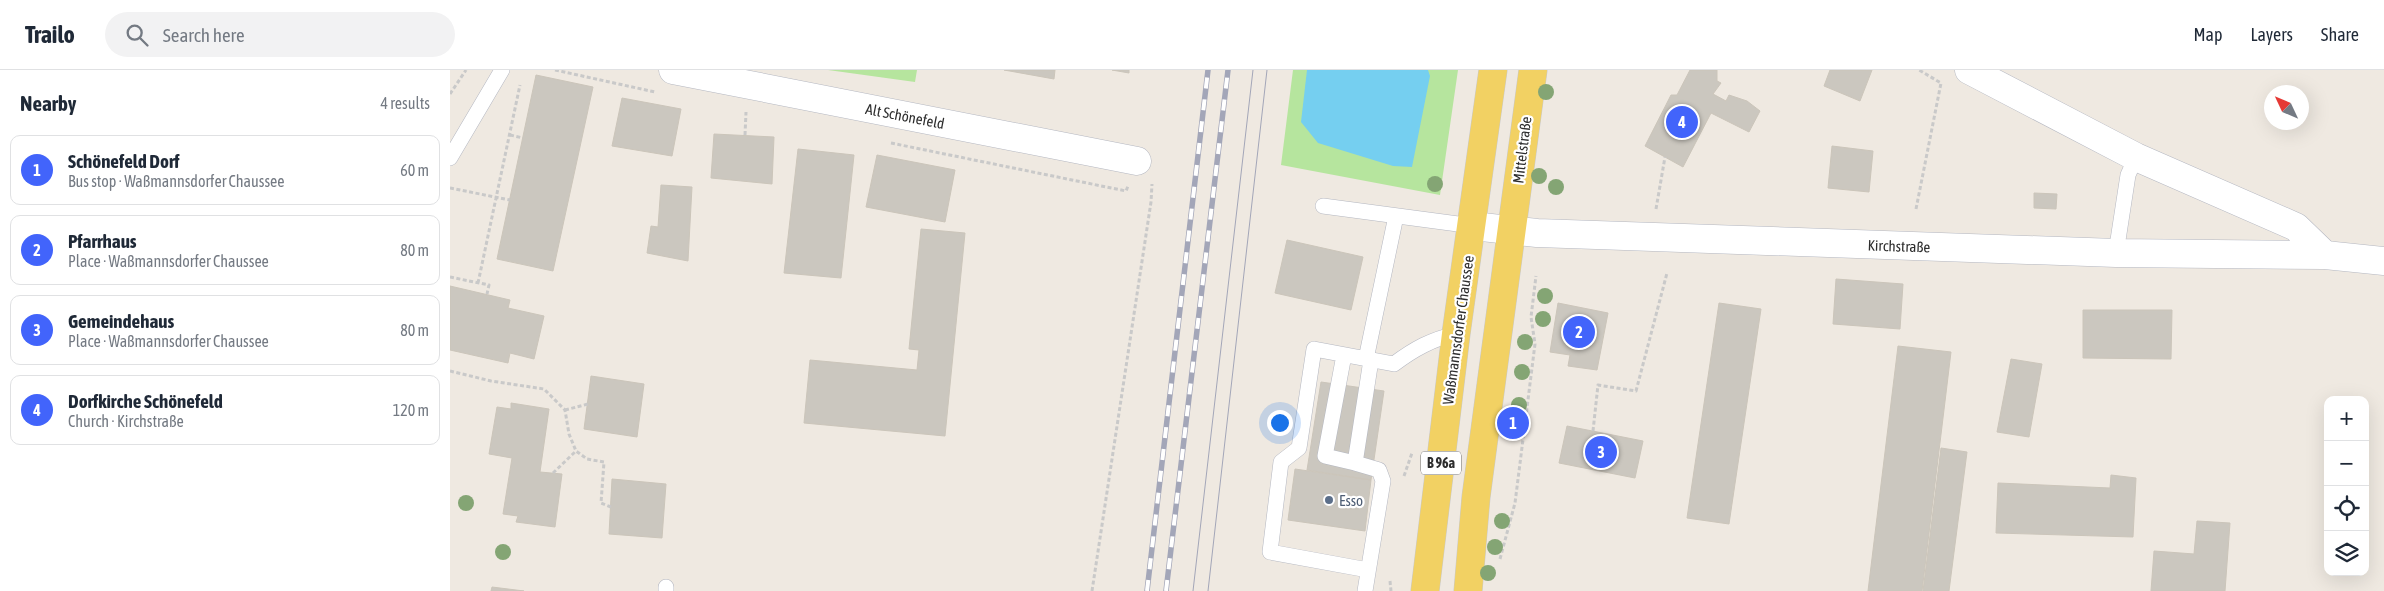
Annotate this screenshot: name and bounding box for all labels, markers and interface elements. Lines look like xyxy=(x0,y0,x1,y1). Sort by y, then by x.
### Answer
search box xyxy=(105,12,455,57)
text: Trailo xyxy=(25,21,75,48)
icon: search xyxy=(123,21,151,49)
text: Search here xyxy=(163,24,245,46)
text: Map xyxy=(2193,24,2222,45)
text: Layers xyxy=(2250,24,2293,45)
text: Share xyxy=(2321,24,2359,45)
north arrow xyxy=(2264,85,2309,130)
text: Nearby xyxy=(20,91,76,115)
text: 4 results xyxy=(380,94,430,112)
street label: Alt Schönefeld xyxy=(864,100,946,132)
pin: 4 xyxy=(1666,103,1698,141)
street label: Mittelstraße xyxy=(1509,115,1535,184)
text: Schönefeld Dorf xyxy=(68,150,180,172)
text: 1 xyxy=(33,161,41,179)
text: 60 m xyxy=(400,161,429,179)
text: Bus stop · Waßmannsdorfer Chaussee xyxy=(68,172,285,190)
text: Pfarrhaus xyxy=(68,230,137,252)
street label: Kirchstraße xyxy=(1867,236,1931,256)
text: 2 xyxy=(33,241,41,259)
text: 80 m xyxy=(400,241,429,259)
text: Place · Waßmannsdorfer Chaussee xyxy=(68,252,269,270)
street label: Waßmannsdorfer Chaussee xyxy=(1439,254,1477,406)
text: Gemeindehaus xyxy=(68,310,174,332)
pin: 2 xyxy=(1563,313,1595,351)
text: 3 xyxy=(33,321,41,339)
text: 80 m xyxy=(400,321,429,339)
text: Place · Waßmannsdorfer Chaussee xyxy=(68,332,269,350)
text: Dorfkirche Schönefeld xyxy=(68,390,223,412)
map controls xyxy=(2324,396,2369,576)
button: + xyxy=(2324,396,2369,441)
text: 4 xyxy=(33,401,41,419)
text: 120 m xyxy=(393,401,429,419)
pin: 1 xyxy=(1497,404,1529,442)
your location xyxy=(1267,410,1293,436)
text: Church · Kirchstraße xyxy=(68,412,184,430)
pin: 3 xyxy=(1585,433,1617,471)
button: − xyxy=(2324,441,2369,486)
road number: B 96a xyxy=(1421,452,1461,474)
button: locate xyxy=(2324,486,2369,531)
place label: Esso xyxy=(1339,492,1363,509)
marker: Esso xyxy=(1323,494,1335,506)
button: layers xyxy=(2324,531,2369,576)

